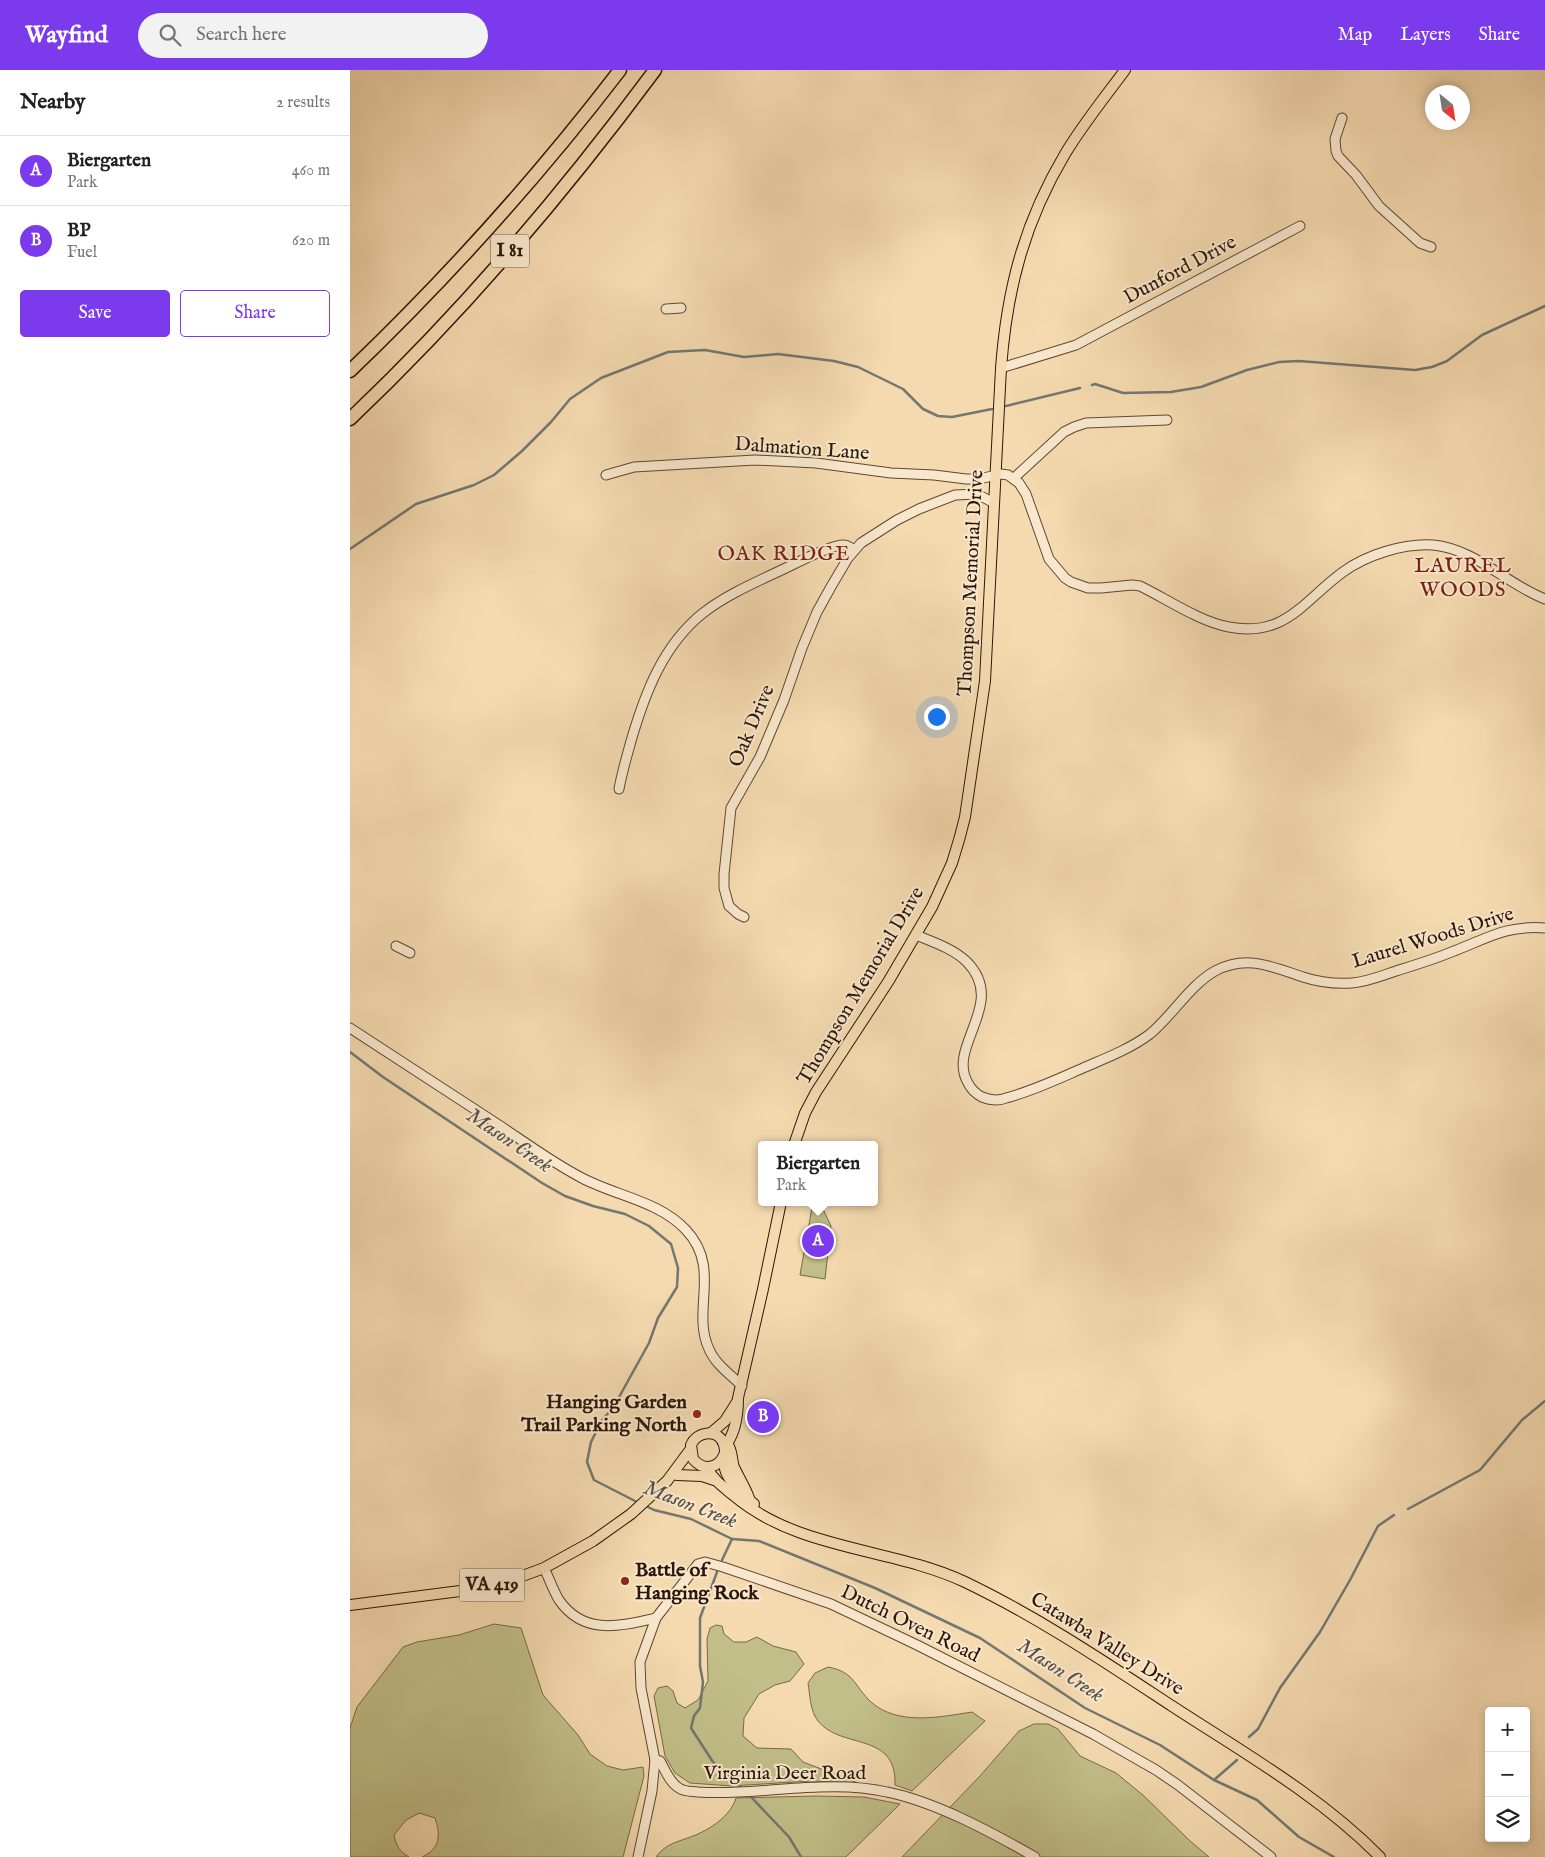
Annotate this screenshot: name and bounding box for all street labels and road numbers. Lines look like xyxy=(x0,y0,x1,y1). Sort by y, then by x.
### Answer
street label: Dunford Drive xyxy=(1119,230,1241,310)
road number: I 81 xyxy=(491,235,529,268)
street label: Dalmation Lane xyxy=(734,432,870,466)
street label: Thompson Memorial Drive xyxy=(953,469,989,697)
street label: Oak Drive xyxy=(724,681,780,771)
street label: Thompson Memorial Drive xyxy=(792,882,930,1090)
street label: Laurel Woods Drive xyxy=(1349,902,1517,974)
road number: VA 419 xyxy=(460,1568,524,1602)
street label: Dutch Oven Road xyxy=(836,1580,984,1669)
street label: Catawba Valley Drive xyxy=(1026,1587,1188,1701)
street label: Virginia Deer Road xyxy=(703,1761,866,1786)

